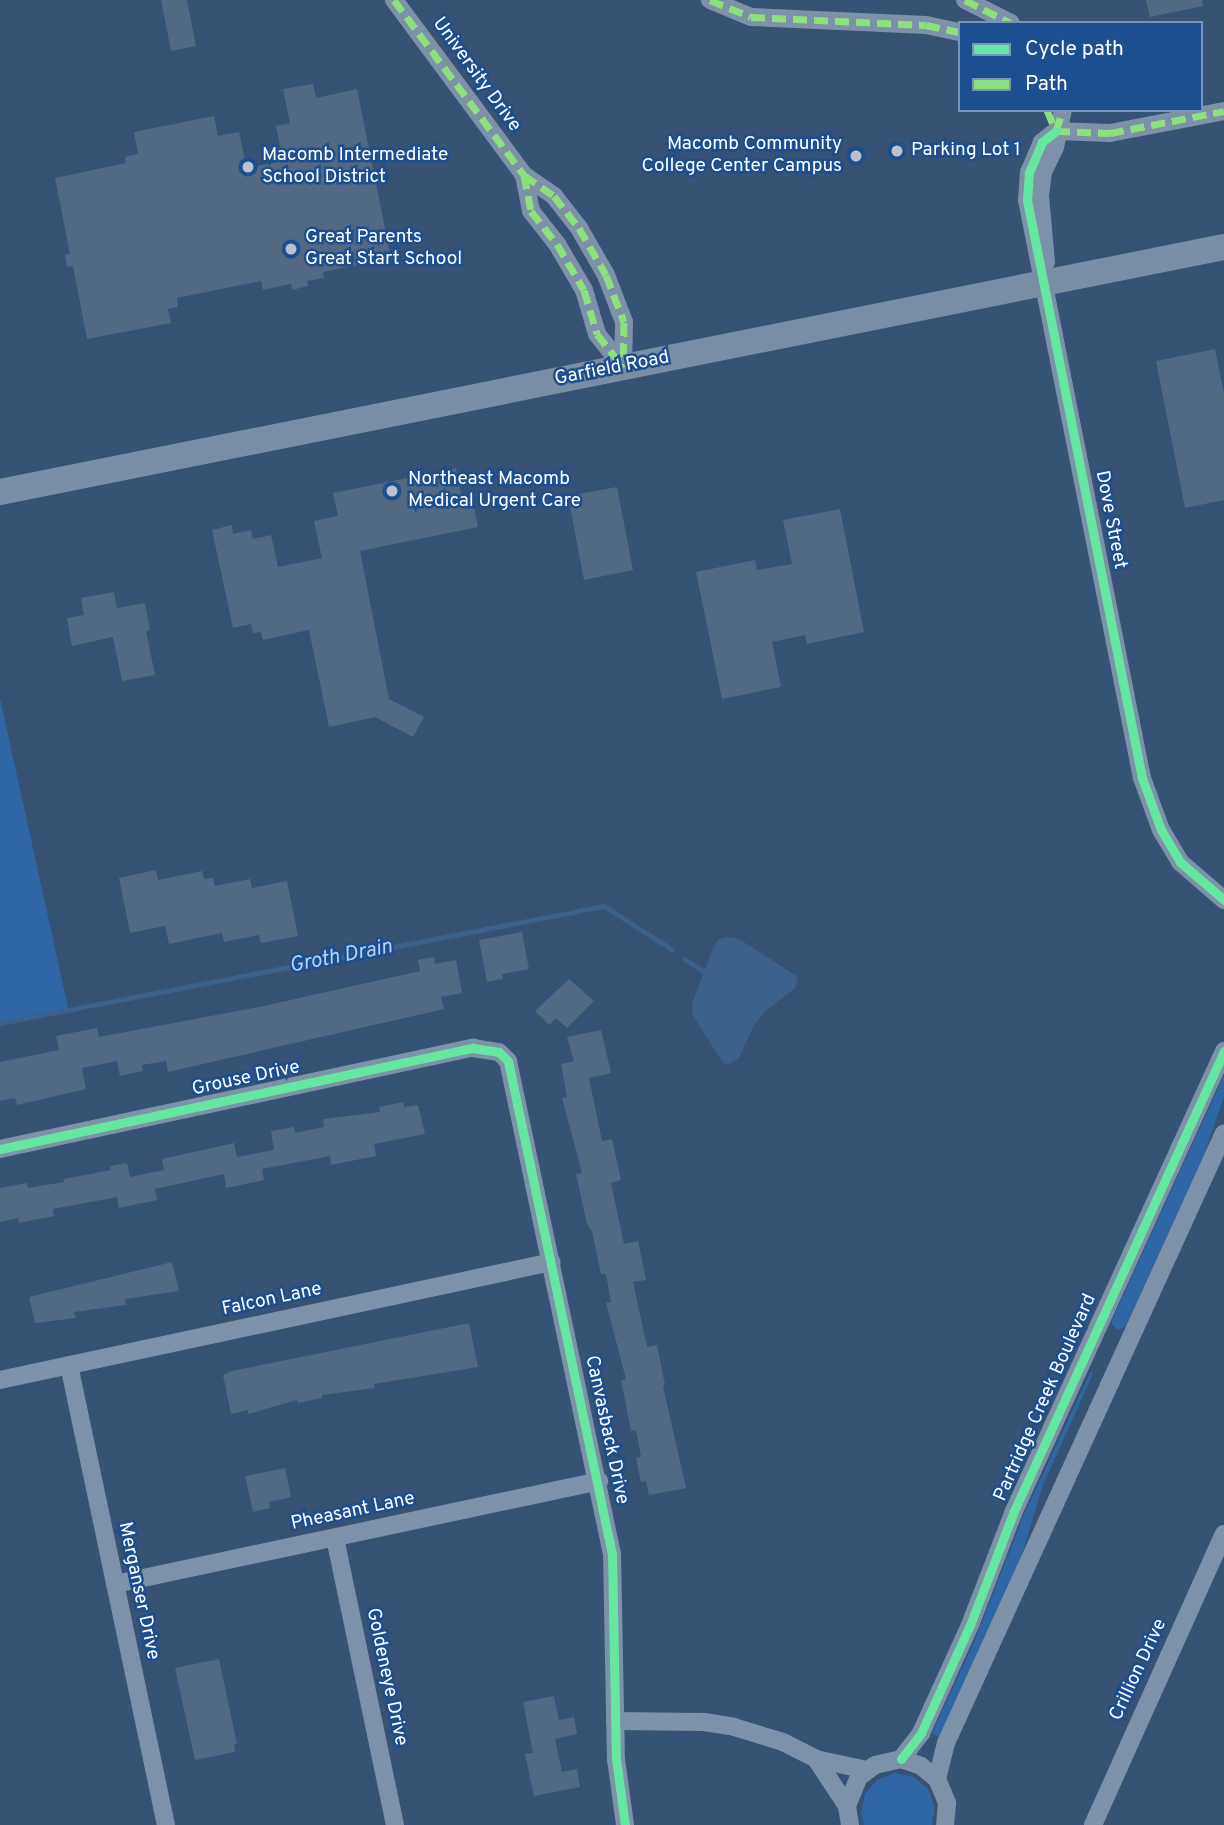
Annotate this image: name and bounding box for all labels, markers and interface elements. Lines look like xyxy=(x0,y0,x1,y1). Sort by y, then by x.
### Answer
street label: University Drive xyxy=(427,13,525,137)
legend xyxy=(958,21,1203,112)
text: Cycle path xyxy=(1025,36,1124,63)
text: Path xyxy=(1025,71,1068,98)
place label: Macomb Community College Center Campus xyxy=(642,134,842,178)
place label: Parking Lot 1 xyxy=(911,140,1021,162)
marker: Parking Lot 1 xyxy=(889,143,905,159)
place label: Macomb Intermediate School District xyxy=(262,145,448,189)
marker: Macomb Community College Center Campus xyxy=(848,148,864,164)
marker: Macomb Intermediate School District xyxy=(240,159,256,175)
place label: Great Parents Great Start School xyxy=(305,227,462,271)
marker: Great Parents Great Start School xyxy=(283,241,299,257)
street label: Garfield Road xyxy=(553,347,671,391)
place label: Northeast Macomb Medical Urgent Care xyxy=(408,469,581,513)
street label: Dove Street xyxy=(1089,469,1131,571)
marker: Northeast Macomb Medical Urgent Care xyxy=(382,481,402,501)
water label: Groth Drain xyxy=(287,935,395,979)
street label: Grouse Drive xyxy=(190,1056,302,1102)
street label: Falcon Lane xyxy=(220,1278,324,1322)
street label: Partridge Creek Boulevard xyxy=(990,1291,1102,1505)
street label: Canvasback Drive xyxy=(579,1353,633,1507)
street label: Pheasant Lane xyxy=(289,1488,417,1536)
street label: Merganser Drive xyxy=(112,1520,164,1662)
street label: Goldeneye Drive xyxy=(360,1606,412,1748)
street label: Crillion Drive xyxy=(1105,1615,1173,1725)

